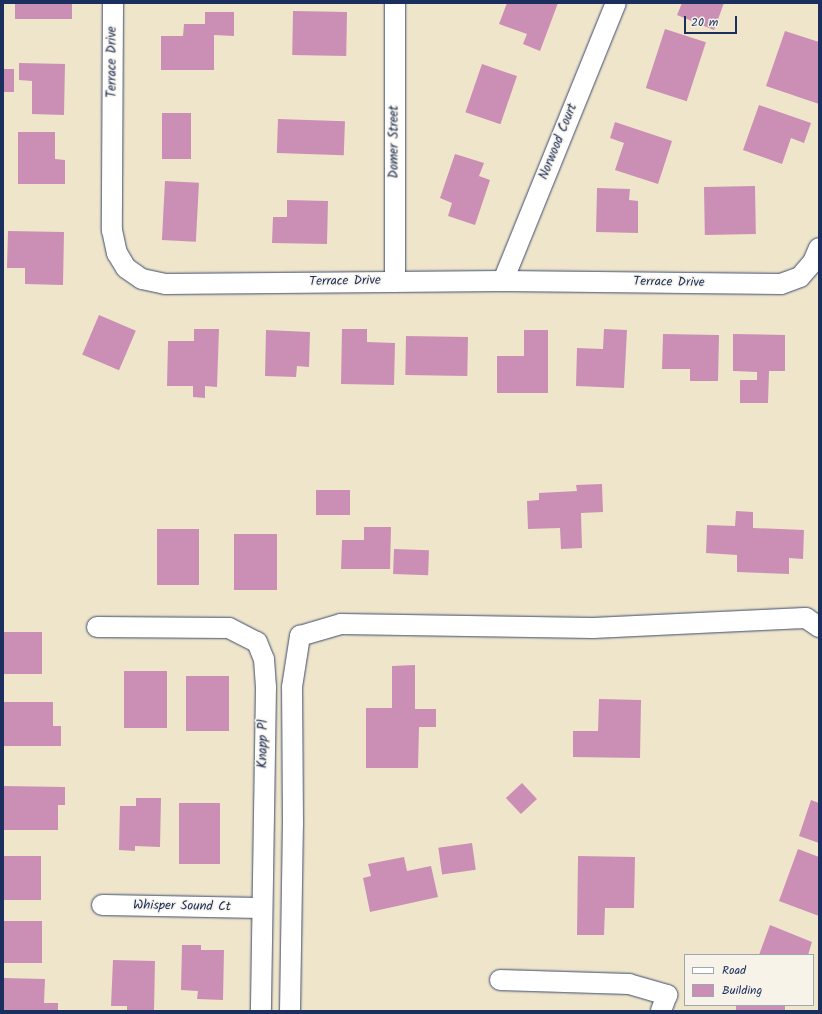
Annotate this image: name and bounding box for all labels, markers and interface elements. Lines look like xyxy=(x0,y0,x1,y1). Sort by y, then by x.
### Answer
scale bar xyxy=(686,8,739,34)
text: 20 m xyxy=(691,13,718,32)
street label: Terrace Drive xyxy=(105,26,121,98)
street label: Norwood Court xyxy=(537,102,581,182)
street label: Domer Street xyxy=(387,106,403,178)
street label: Terrace Drive xyxy=(309,274,381,290)
street label: Terrace Drive xyxy=(633,275,705,291)
street label: Knapp Pl xyxy=(256,720,272,768)
street label: Whisper Sound Ct xyxy=(133,898,231,916)
legend xyxy=(684,954,814,1006)
text: Road xyxy=(722,961,746,980)
text: Building xyxy=(722,981,762,1000)

